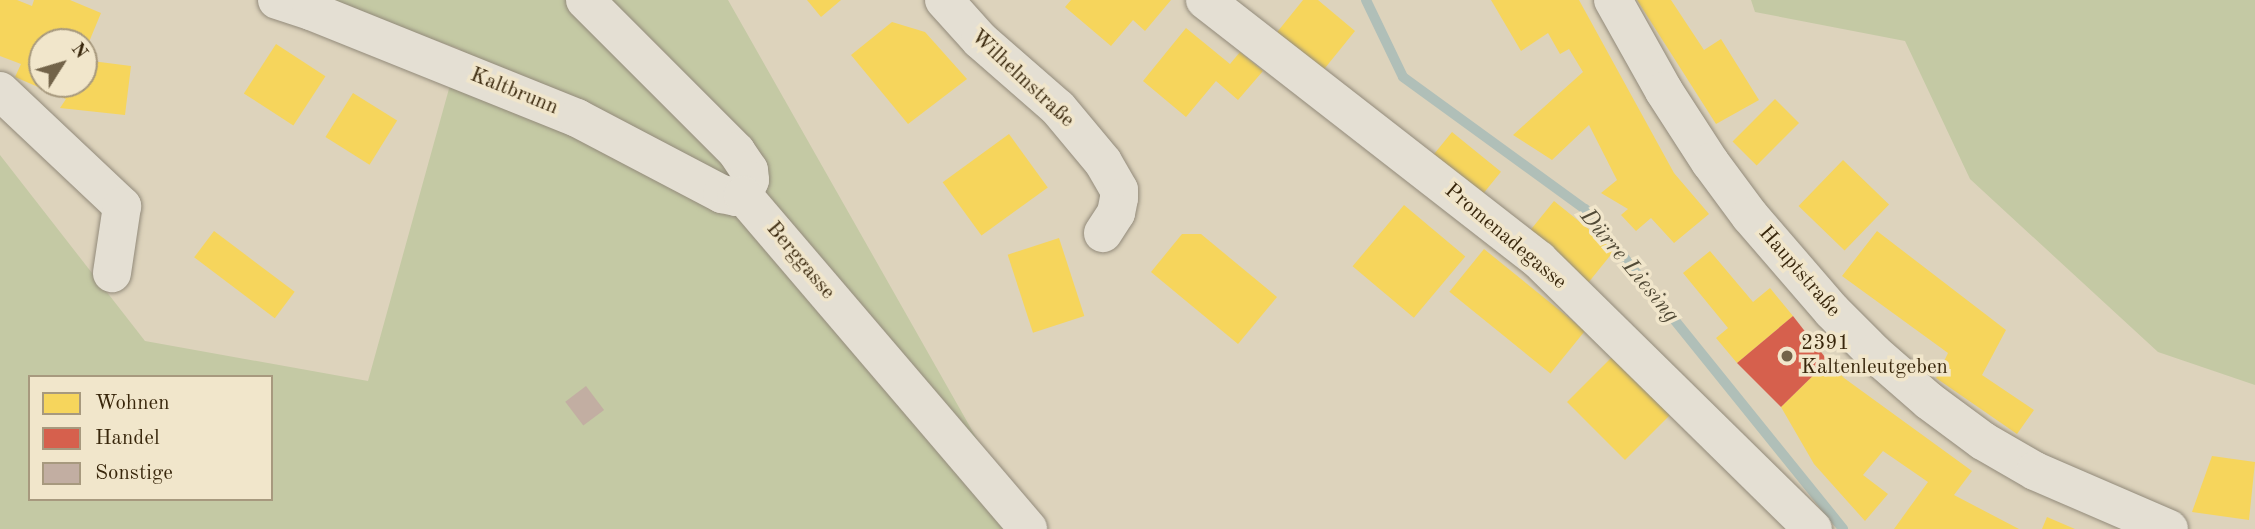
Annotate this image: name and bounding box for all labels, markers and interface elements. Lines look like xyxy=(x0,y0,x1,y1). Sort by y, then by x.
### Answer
street label: Wilhelmstraße xyxy=(965,25,1079,133)
north arrow xyxy=(28,28,98,98)
text: N xyxy=(67,40,91,63)
street label: Kaltbrunn xyxy=(466,63,562,121)
street label: Promenadegasse xyxy=(1439,179,1571,295)
water label: Dürre Liesing xyxy=(1573,203,1685,329)
street label: Berggasse xyxy=(760,217,840,305)
street label: Hauptstraße xyxy=(1753,221,1845,323)
place label: 2391 Kaltenleutgeben xyxy=(1801,331,1948,381)
marker: 2391 Kaltenleutgeben xyxy=(1779,348,1795,364)
legend xyxy=(28,375,273,501)
text: Wohnen xyxy=(95,393,170,414)
text: Handel xyxy=(95,428,160,449)
text: Sonstige xyxy=(95,463,173,484)

